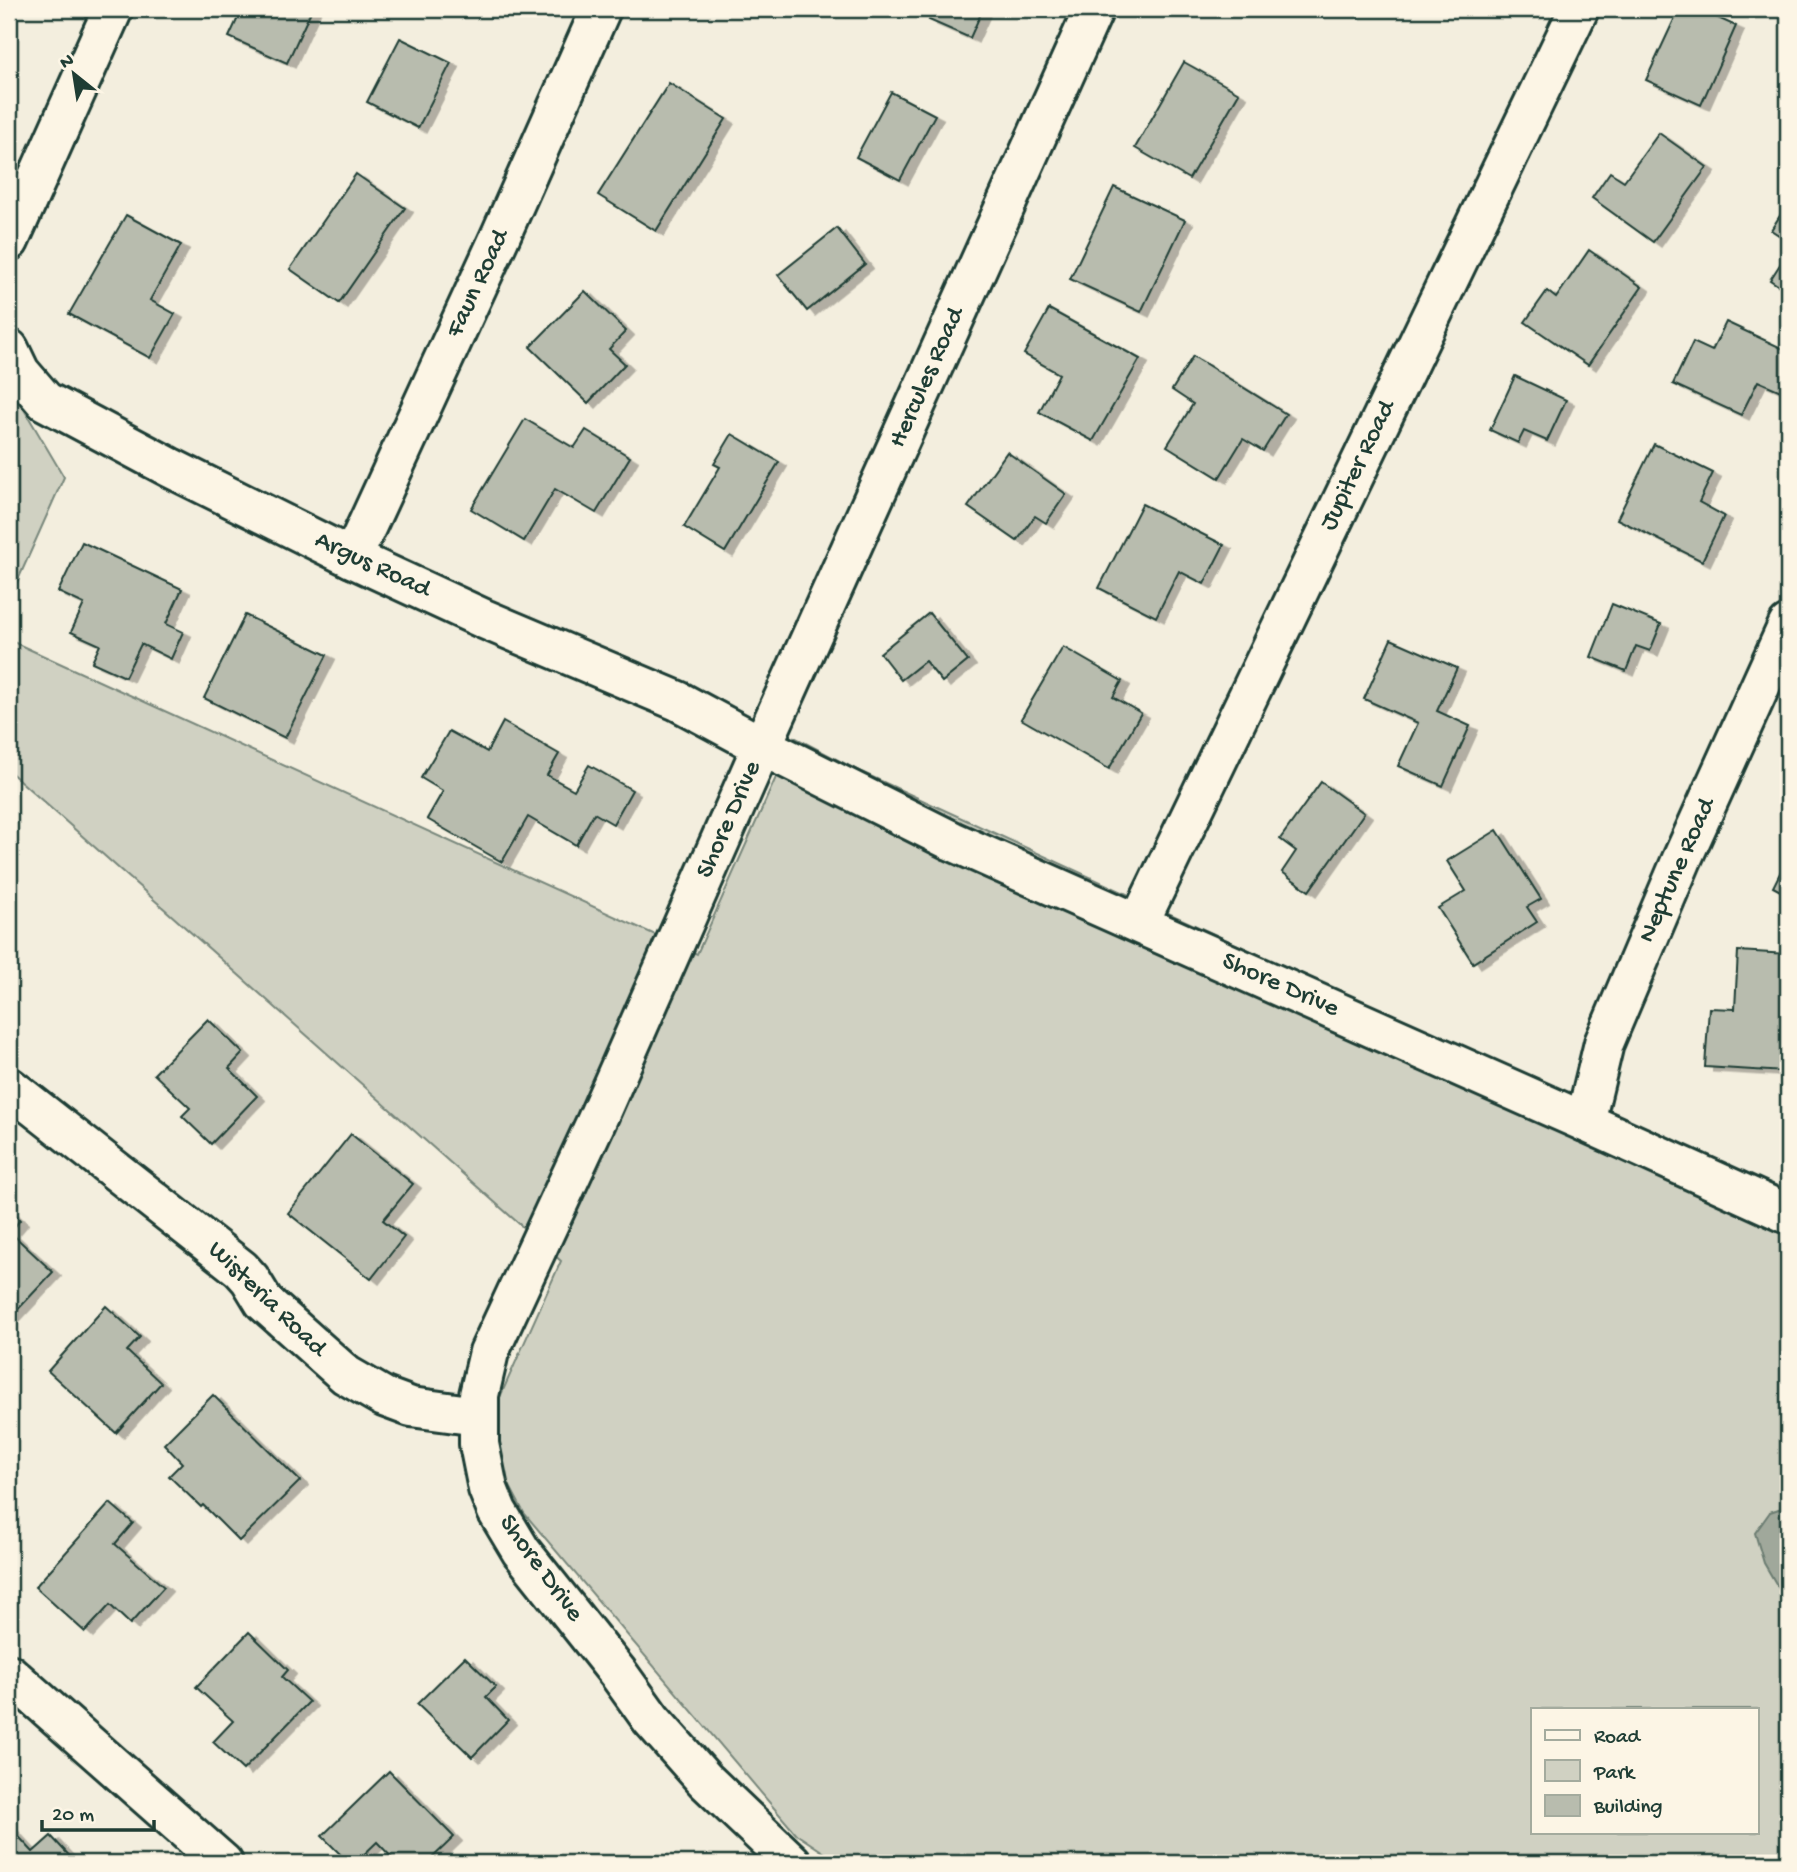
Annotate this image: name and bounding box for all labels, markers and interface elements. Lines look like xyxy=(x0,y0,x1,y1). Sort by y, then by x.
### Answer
north arrow xyxy=(38,38,108,108)
text: N xyxy=(56,49,78,75)
street label: Faun Road xyxy=(440,224,518,344)
street label: Hercules Road xyxy=(883,301,973,453)
street label: Jupiter Road xyxy=(1314,394,1405,536)
street label: Argus Road xyxy=(309,526,436,607)
street label: Shore Drive xyxy=(690,756,770,883)
street label: Neptune Road xyxy=(1632,792,1724,948)
street label: Shore Drive xyxy=(1217,946,1344,1026)
street label: Wisteria Road xyxy=(200,1236,333,1366)
street label: Shore Drive xyxy=(491,1509,590,1629)
legend xyxy=(1531,1708,1758,1834)
text: Road xyxy=(1594,1726,1642,1751)
text: Park xyxy=(1593,1762,1637,1787)
scale bar xyxy=(42,1788,154,1832)
text: Building xyxy=(1593,1796,1663,1821)
text: 20 m xyxy=(52,1804,94,1829)

